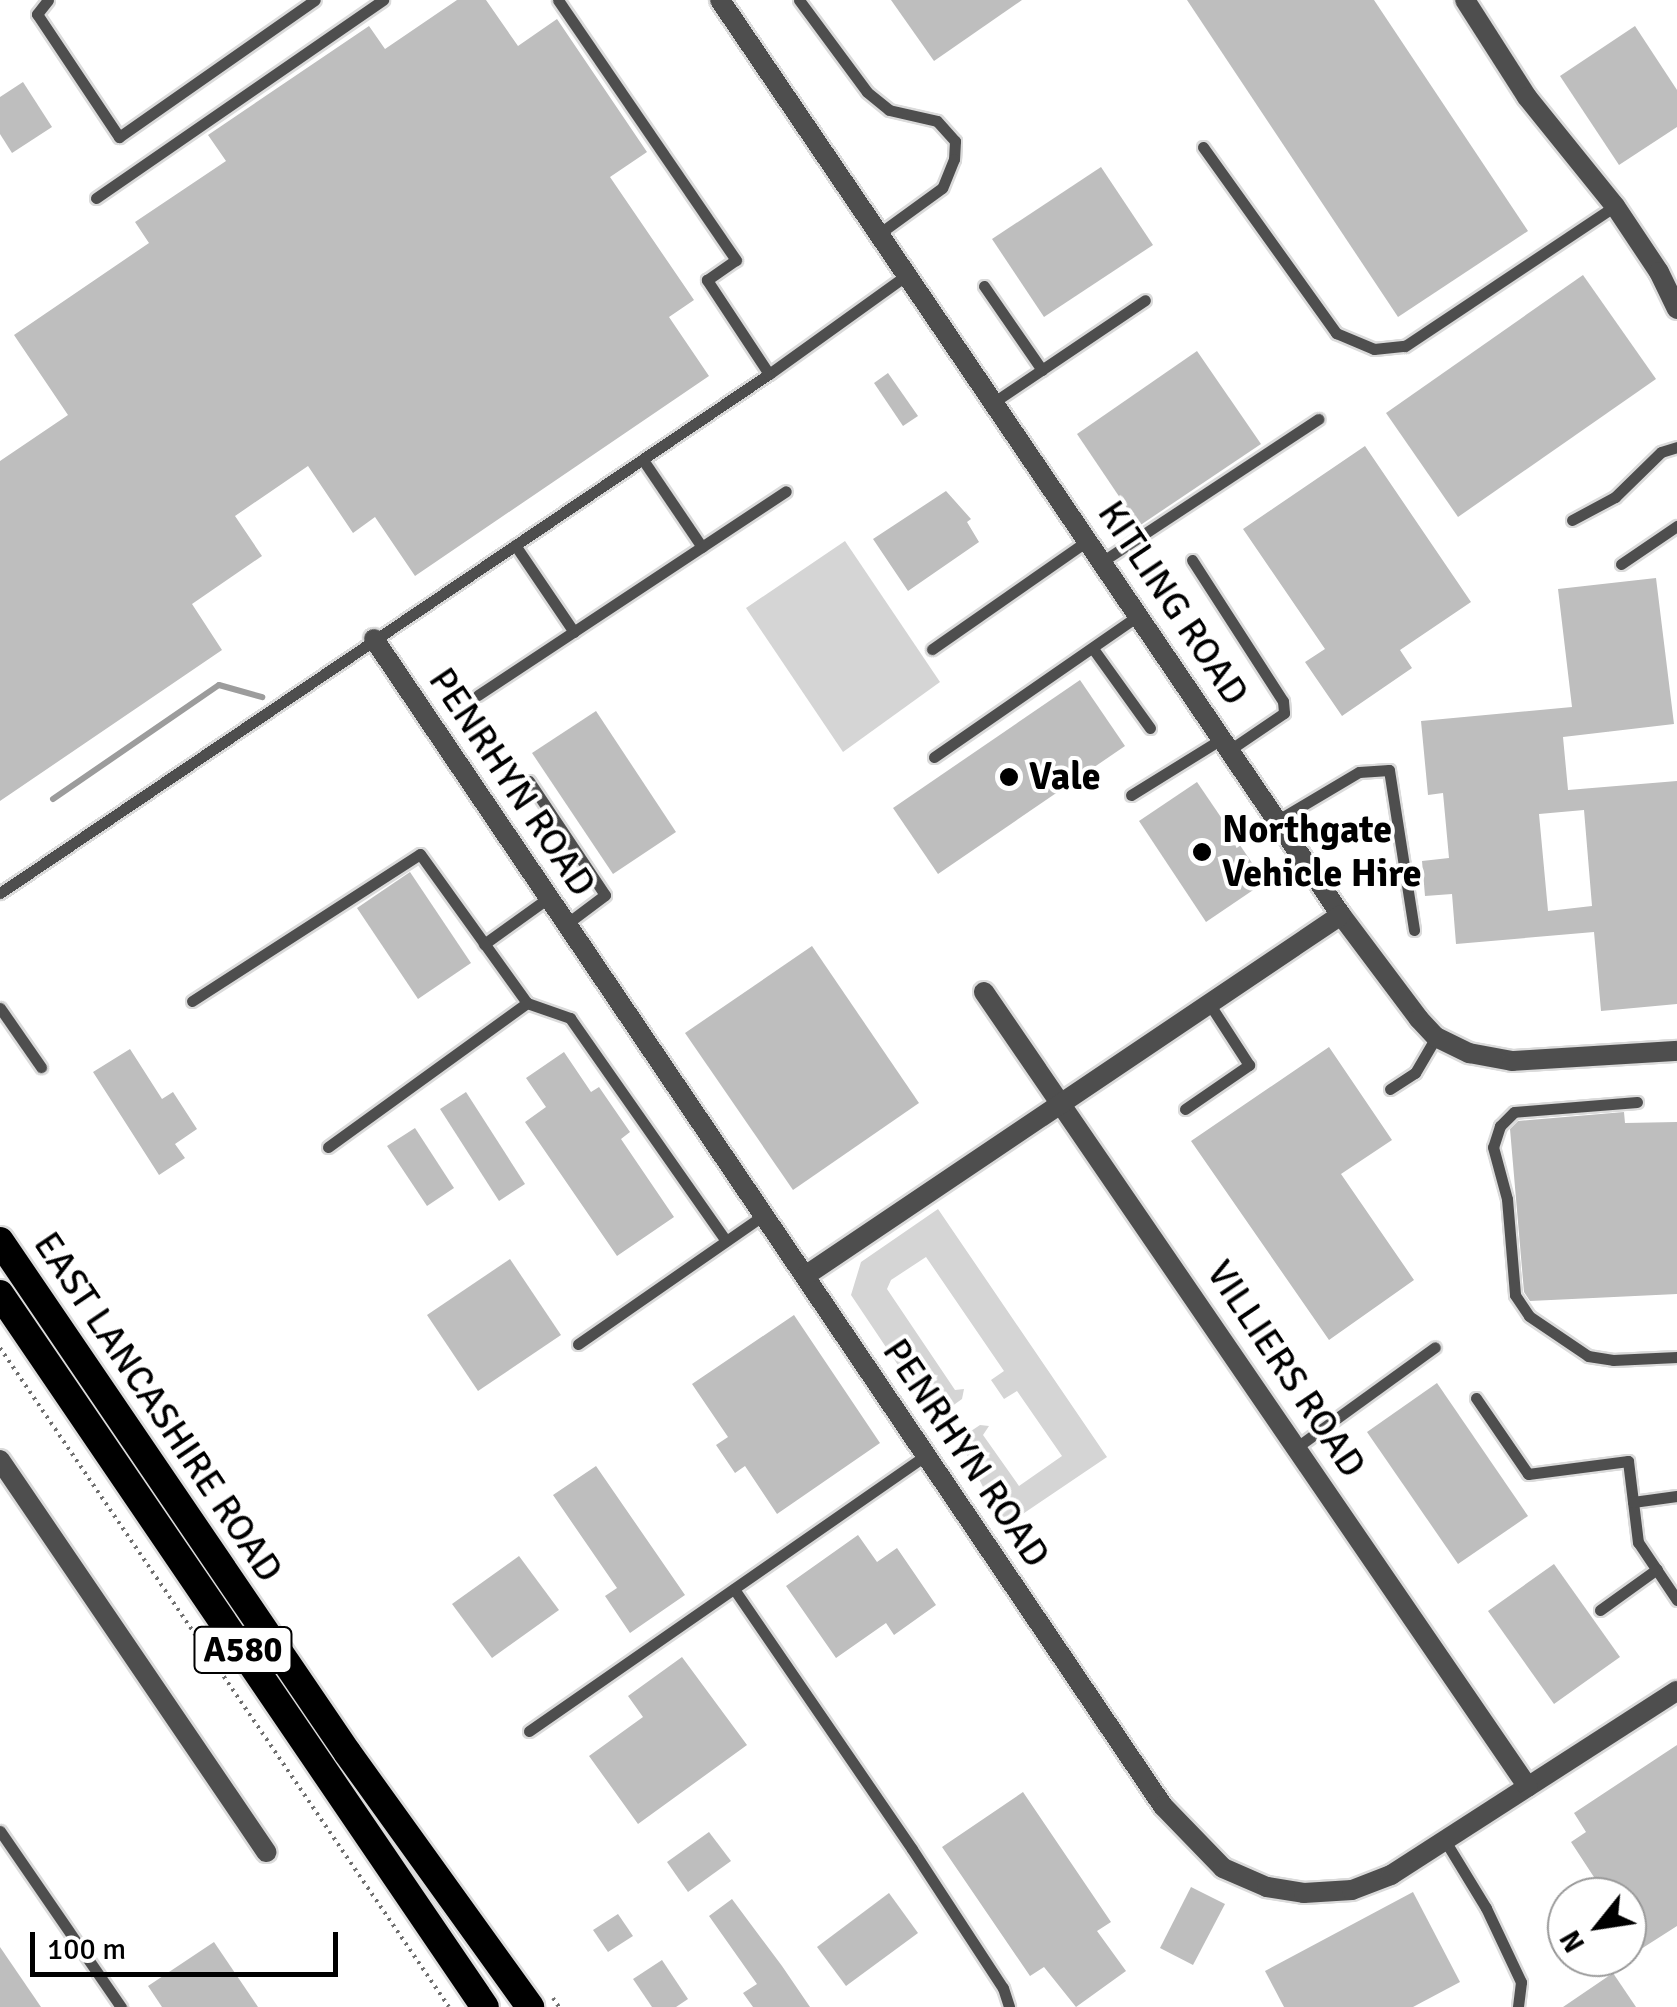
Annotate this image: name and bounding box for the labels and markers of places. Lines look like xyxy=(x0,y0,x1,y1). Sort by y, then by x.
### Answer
place label: Vale xyxy=(1029,754,1101,800)
marker: Vale xyxy=(998,766,1020,788)
place label: Northgate Vehicle Hire xyxy=(1222,807,1422,896)
marker: Northgate Vehicle Hire xyxy=(1191,841,1213,863)

